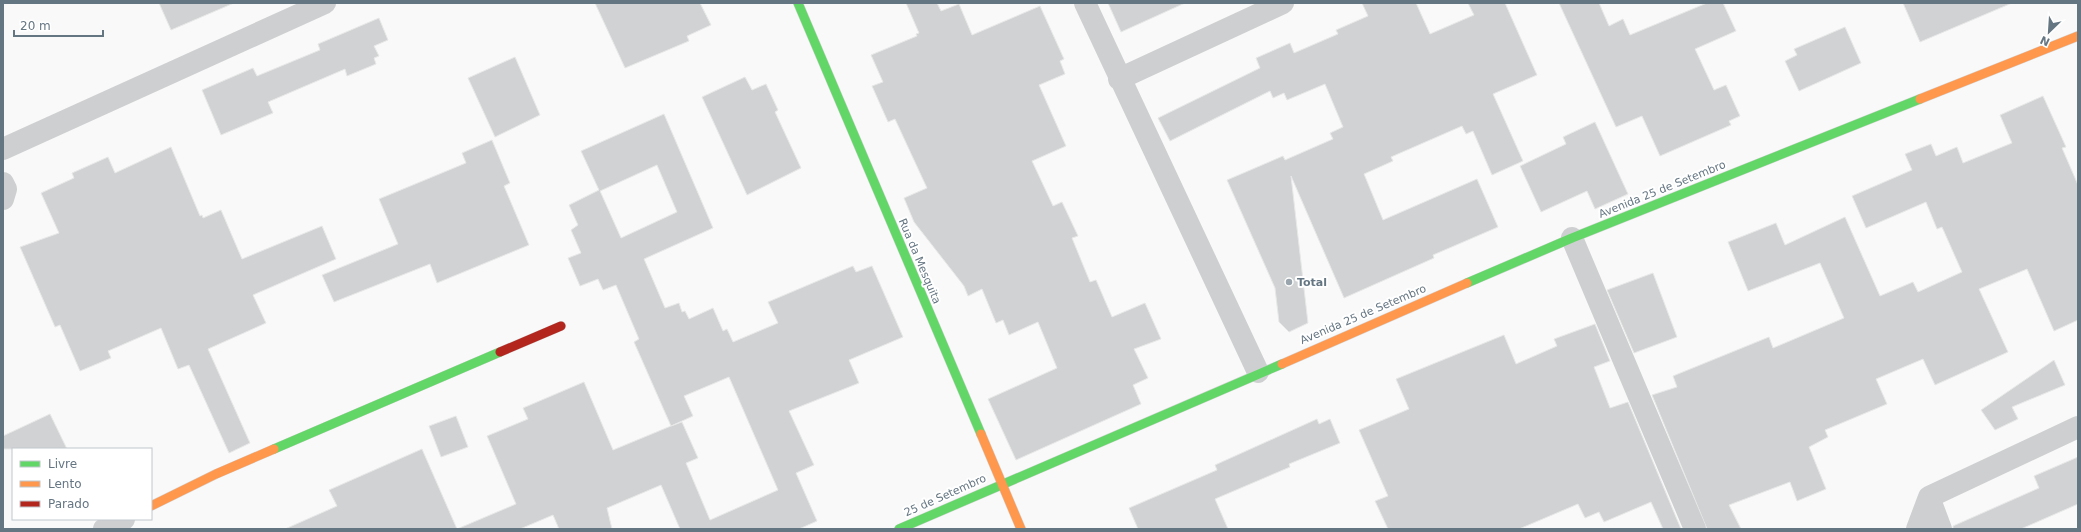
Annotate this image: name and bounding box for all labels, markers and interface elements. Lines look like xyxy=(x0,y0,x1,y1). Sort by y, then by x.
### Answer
scale bar xyxy=(14,12,103,38)
north arrow xyxy=(2029,12,2069,52)
text: 20 m xyxy=(20,19,51,33)
text: N xyxy=(2038,33,2052,48)
street label: Avenida 25 de Setembro xyxy=(1597,158,1728,221)
street label: Rua da Mesquita xyxy=(896,216,943,306)
place label: Total xyxy=(1297,276,1327,289)
marker: Total xyxy=(1284,277,1294,287)
street label: Avenida 25 de Setembro xyxy=(1298,282,1428,347)
legend xyxy=(12,448,152,520)
text: Livre xyxy=(48,457,77,471)
street label: 25 de Setembro xyxy=(902,471,988,519)
text: Lento xyxy=(48,477,82,491)
text: Parado xyxy=(48,497,89,511)

